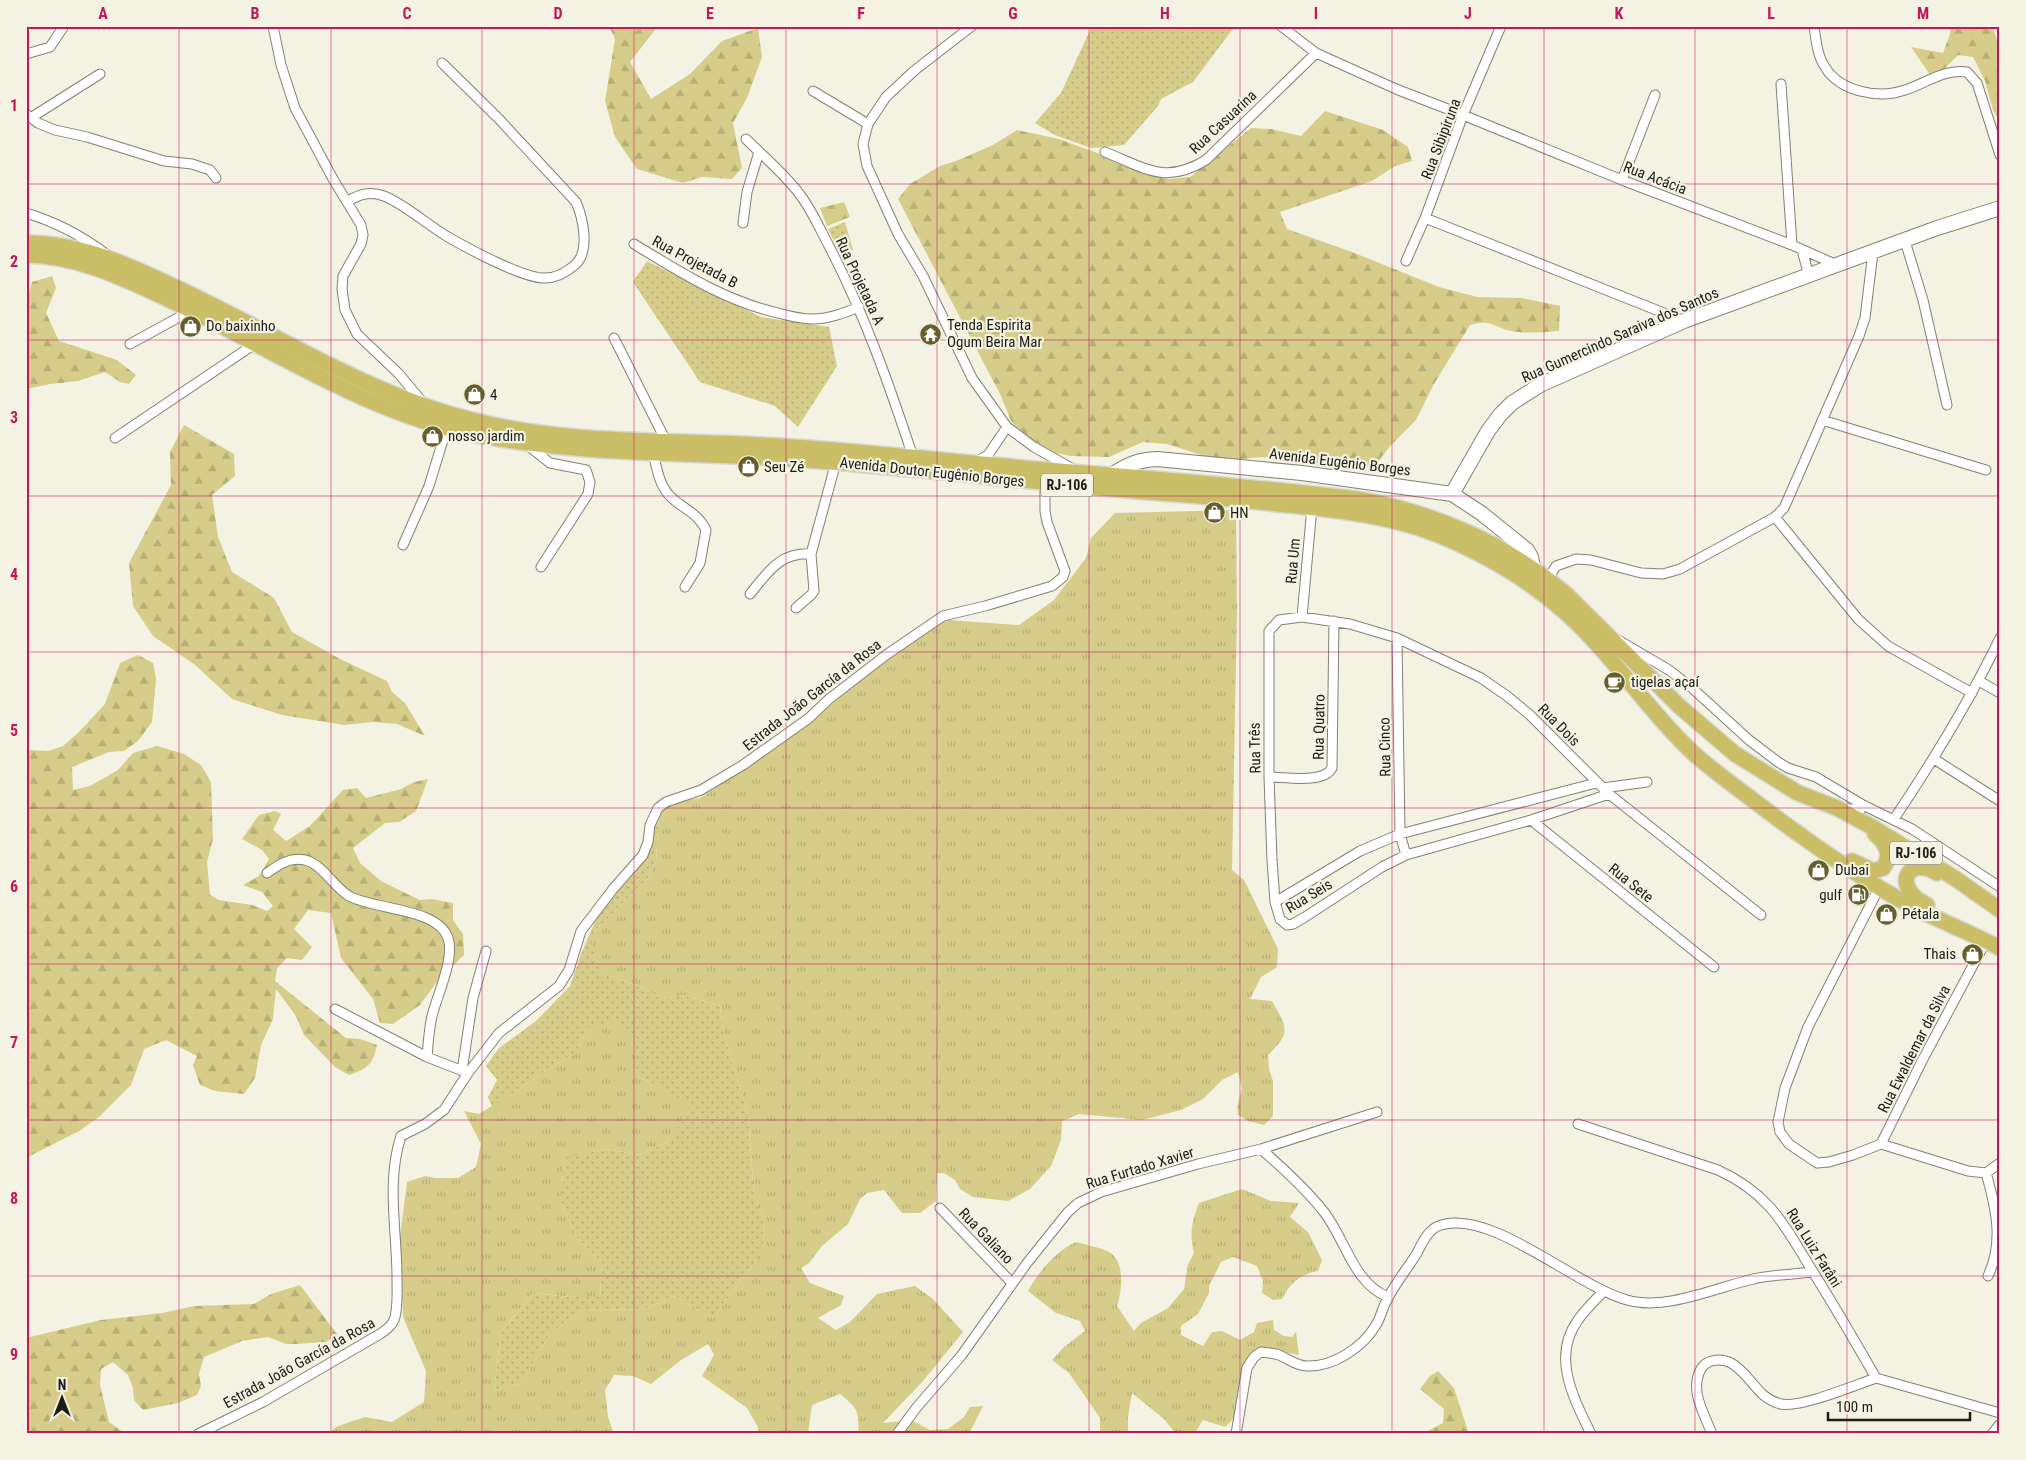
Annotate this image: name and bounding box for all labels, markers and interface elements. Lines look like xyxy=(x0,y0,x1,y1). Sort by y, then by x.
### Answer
text: A xyxy=(98,4,108,23)
text: B xyxy=(251,4,260,23)
text: C xyxy=(402,4,412,23)
text: D xyxy=(553,4,563,23)
text: E xyxy=(706,4,714,23)
text: F xyxy=(857,4,865,23)
text: G xyxy=(1008,4,1018,23)
text: H xyxy=(1160,4,1170,23)
text: I xyxy=(1314,4,1318,23)
text: J xyxy=(1464,4,1472,23)
text: K xyxy=(1615,4,1624,23)
text: L xyxy=(1767,4,1775,23)
text: M xyxy=(1917,4,1929,23)
street label: Rua Casuarina xyxy=(1186,86,1260,158)
text: 1 xyxy=(10,96,18,115)
street label: Rua Sibipiruna xyxy=(1417,96,1465,182)
street label: Rua Acácia xyxy=(1621,158,1689,198)
street label: Rua Projetada B xyxy=(649,232,741,292)
street label: Rua Projetada A xyxy=(832,234,888,328)
text: 2 xyxy=(10,252,18,271)
street label: Rua Gumercindo Saraiva dos Santos xyxy=(1519,283,1721,387)
shop icon: Do baixinho xyxy=(178,314,202,338)
place label: Tenda Espirita Ogum Beira Mar xyxy=(947,316,1042,351)
place label: Do baixinho xyxy=(206,317,276,335)
temple icon: Tenda Espirita Ogum Beira Mar xyxy=(919,322,943,346)
shop icon: 4 xyxy=(462,383,486,407)
place label: 4 xyxy=(490,386,497,404)
text: 3 xyxy=(10,408,18,427)
shop icon: nosso jardim xyxy=(420,424,444,448)
place label: nosso jardim xyxy=(448,427,525,445)
street label: Avenida Eugênio Borges xyxy=(1268,444,1412,480)
street label: Avenida Doutor Eugênio Borges xyxy=(839,453,1025,491)
shop icon: Seu Zé xyxy=(736,455,760,479)
place label: Seu Zé xyxy=(764,458,804,476)
road number: RJ-106 xyxy=(1041,474,1093,496)
shop icon: HN xyxy=(1202,501,1226,525)
place label: HN xyxy=(1230,504,1249,522)
street label: Rua Um xyxy=(1282,538,1304,584)
text: 4 xyxy=(10,565,18,584)
street label: Estrada João García da Rosa xyxy=(739,635,885,755)
cafe icon: tigelas açaí xyxy=(1603,670,1627,694)
place label: tigelas açaí xyxy=(1631,673,1701,691)
street label: Rua Quatro xyxy=(1309,694,1329,760)
street label: Rua Dois xyxy=(1534,700,1584,750)
street label: Rua Cinco xyxy=(1375,717,1395,777)
text: 5 xyxy=(10,721,18,740)
street label: Rua Três xyxy=(1246,722,1264,774)
road number: RJ-106 xyxy=(1890,841,1942,864)
shop icon: Dubai xyxy=(1807,858,1831,882)
street label: Rua Sete xyxy=(1605,860,1657,906)
place label: Dubai xyxy=(1835,861,1869,879)
street label: Rua Seis xyxy=(1283,875,1336,917)
text: 6 xyxy=(10,877,18,896)
fuel station icon: gulf xyxy=(1846,883,1870,907)
place label: gulf xyxy=(1819,886,1842,904)
shop icon: Pétala xyxy=(1874,902,1898,926)
place label: Pétala xyxy=(1902,905,1940,923)
shop icon: Thais xyxy=(1960,942,1984,966)
place label: Thais xyxy=(1923,945,1956,963)
street label: Rua Ewaldemar da Silva xyxy=(1874,982,1954,1116)
text: 7 xyxy=(10,1033,18,1052)
street label: Rua Furtado Xavier xyxy=(1084,1143,1197,1193)
text: 8 xyxy=(10,1189,18,1208)
street label: Rua Galiano xyxy=(955,1204,1017,1268)
street label: Rua Luiz Farâni xyxy=(1783,1205,1845,1291)
street label: Estrada João García da Rosa xyxy=(220,1314,378,1412)
text: 9 xyxy=(10,1345,18,1364)
north arrow xyxy=(38,1372,88,1422)
text: N xyxy=(58,1377,66,1393)
scale bar xyxy=(1828,1390,1971,1422)
text: 100 m xyxy=(1836,1398,1873,1416)

